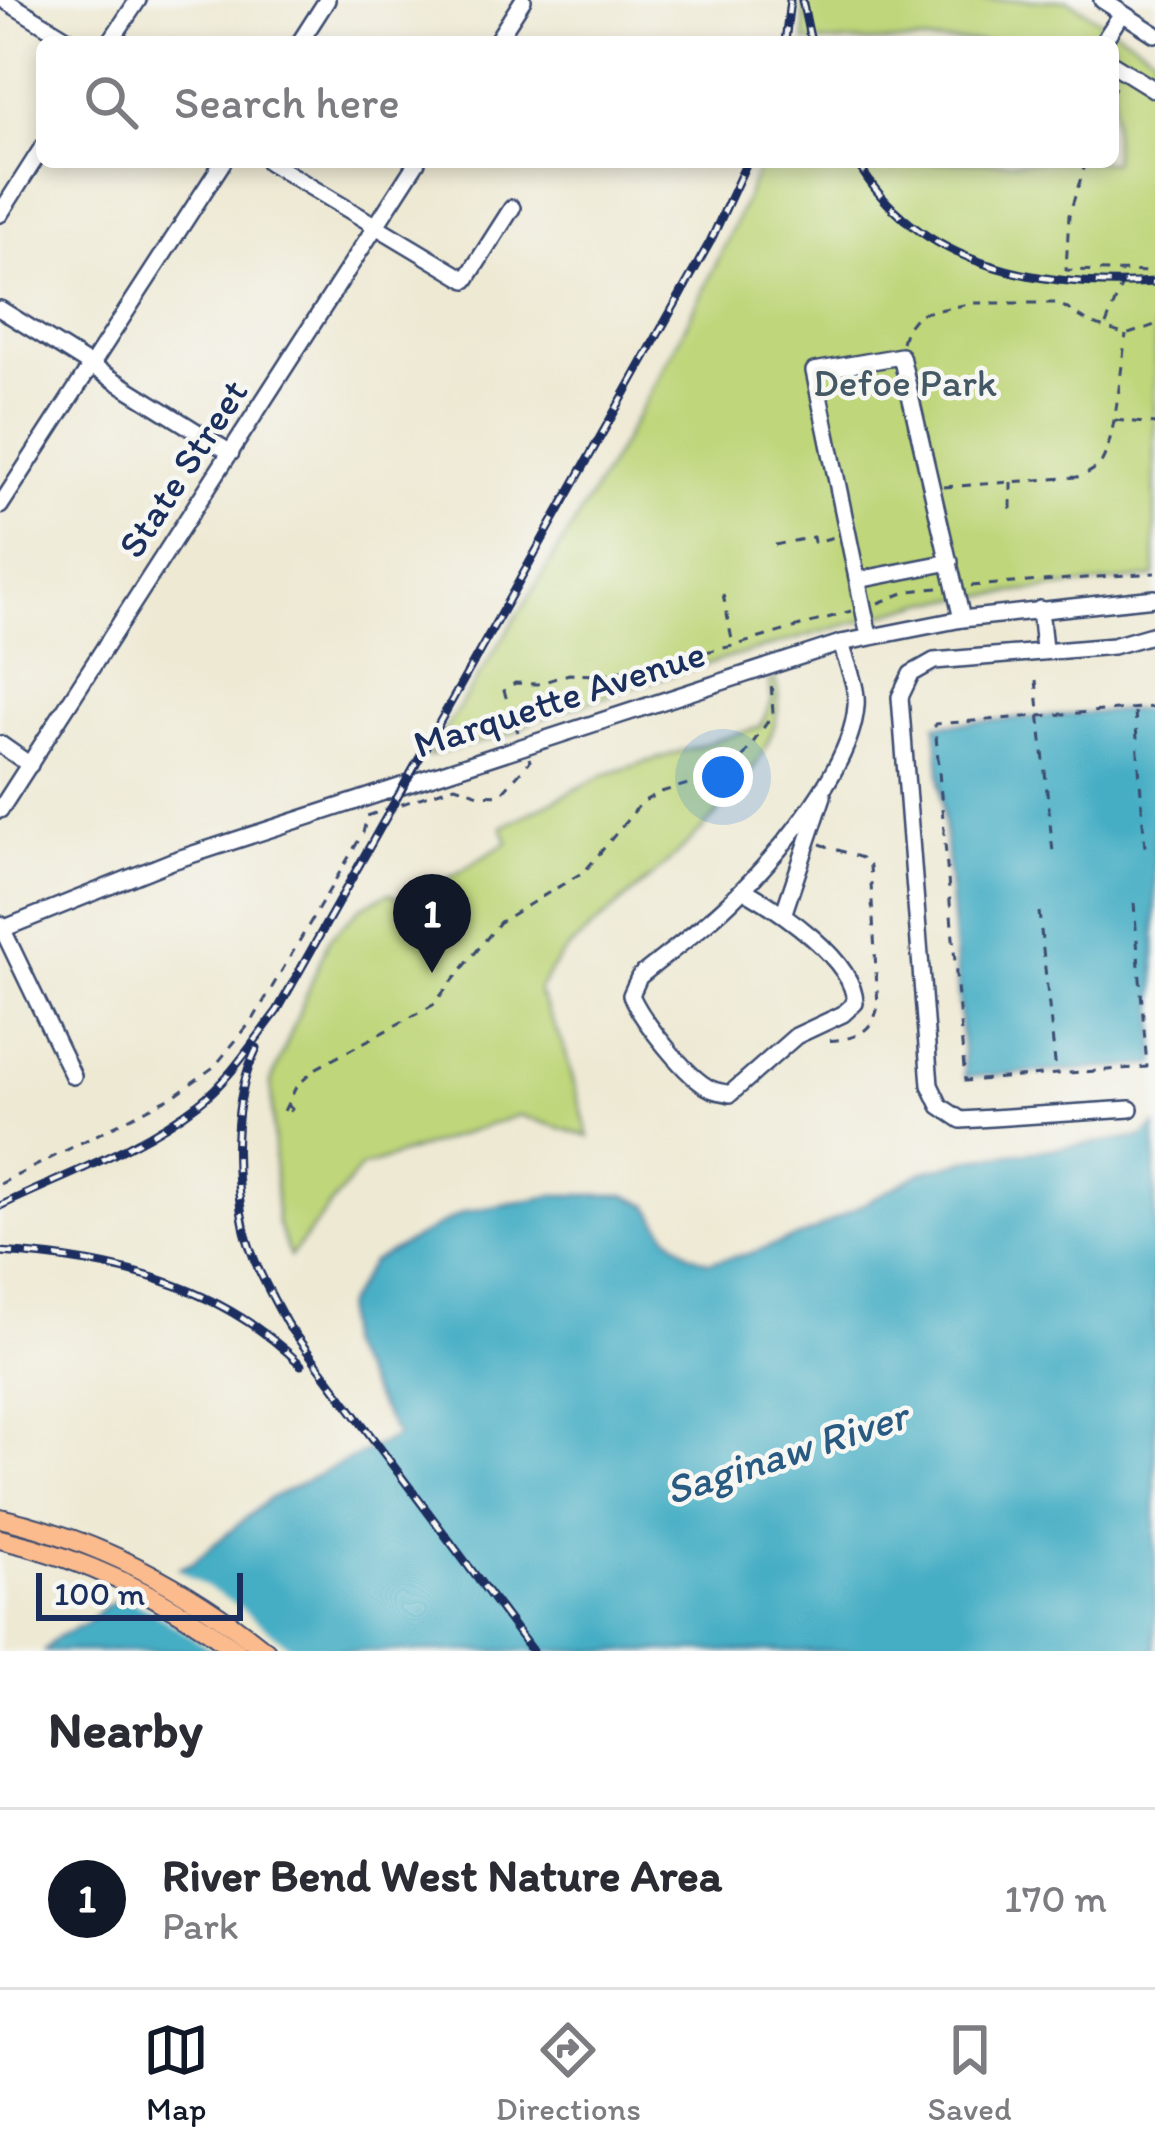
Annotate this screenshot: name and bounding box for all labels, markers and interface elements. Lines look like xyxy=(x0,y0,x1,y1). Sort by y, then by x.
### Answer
search box xyxy=(36,36,1119,168)
icon: search xyxy=(78,69,144,135)
text: Search here xyxy=(174,75,400,129)
park label: Defoe Park xyxy=(813,359,997,406)
street label: State Street xyxy=(107,370,257,566)
street label: Marquette Avenue xyxy=(407,629,711,768)
your location xyxy=(693,747,753,807)
pin: 1 xyxy=(393,874,471,973)
water label: Saginaw River xyxy=(659,1388,918,1516)
scale bar xyxy=(36,1567,243,1620)
text: 100 m xyxy=(54,1574,145,1613)
text: Nearby xyxy=(48,1699,203,1760)
text: River Bend West Nature Area xyxy=(162,1848,722,1902)
text: 1 xyxy=(78,1875,96,1922)
text: 170 m xyxy=(1004,1875,1107,1922)
text: Park xyxy=(162,1902,239,1949)
tab: Map xyxy=(143,2017,209,2128)
tab: Directions xyxy=(496,2017,641,2128)
tab: Saved xyxy=(928,2017,1012,2128)

